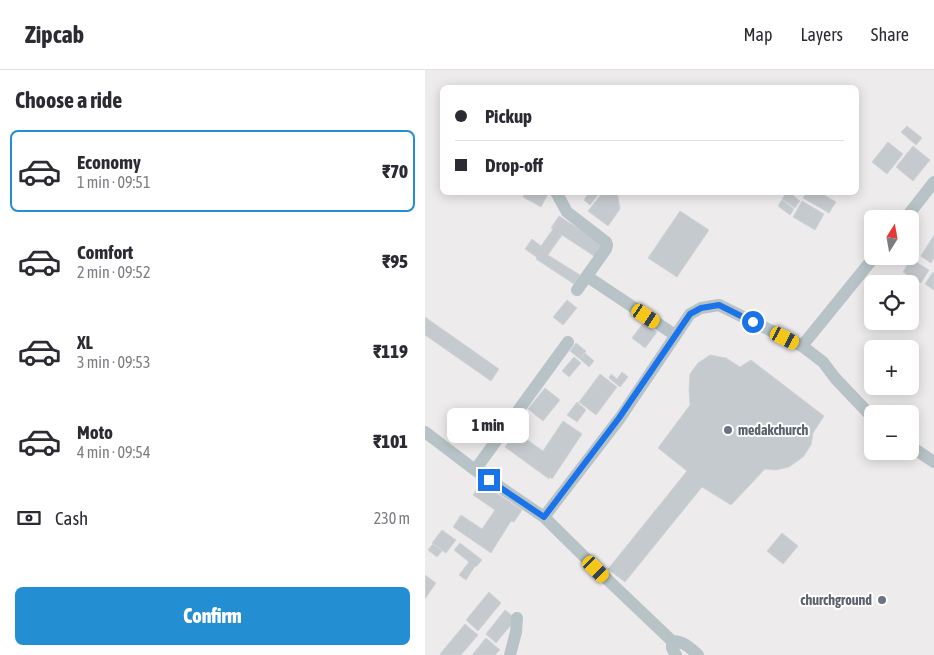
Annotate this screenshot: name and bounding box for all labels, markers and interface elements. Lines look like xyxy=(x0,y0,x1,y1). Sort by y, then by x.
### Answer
text: Zipcab xyxy=(25,21,84,48)
text: Map xyxy=(743,24,772,45)
text: Layers xyxy=(800,24,843,45)
text: Share xyxy=(871,24,909,45)
text: Choose a ride xyxy=(15,87,122,113)
text: Pickup xyxy=(485,105,532,127)
icon: car xyxy=(17,149,62,194)
text: Economy xyxy=(77,151,141,173)
text: Drop-off xyxy=(485,154,543,176)
text: ₹70 xyxy=(382,160,408,182)
text: 1 min · 09:51 xyxy=(77,173,150,191)
north arrow xyxy=(864,210,919,265)
map controls xyxy=(864,210,919,460)
icon: car xyxy=(17,239,62,284)
text: Comfort xyxy=(77,241,133,263)
text: ₹95 xyxy=(382,250,408,272)
text: 2 min · 09:52 xyxy=(77,263,150,281)
button: locate xyxy=(864,275,919,330)
car xyxy=(629,301,662,331)
route start xyxy=(742,311,764,333)
car xyxy=(768,325,801,351)
icon: car xyxy=(17,329,62,374)
text: XL xyxy=(77,331,93,353)
text: ₹119 xyxy=(373,340,408,362)
button: + xyxy=(864,340,919,395)
text: 3 min · 09:53 xyxy=(77,353,150,371)
button: − xyxy=(864,405,919,460)
callout: 1 min xyxy=(448,408,530,442)
text: 1 min xyxy=(472,416,504,434)
icon: car xyxy=(17,419,62,464)
text: Moto xyxy=(77,421,113,443)
place label: medakchurch xyxy=(738,422,808,438)
marker: medakchurch xyxy=(722,424,734,436)
text: ₹101 xyxy=(373,430,408,452)
text: 4 min · 09:54 xyxy=(77,443,150,461)
route end xyxy=(478,469,500,491)
icon: cash xyxy=(15,504,43,532)
text: Cash xyxy=(55,507,88,529)
text: 230 m xyxy=(374,509,410,527)
car xyxy=(580,553,611,585)
button: Confirm xyxy=(15,587,410,645)
place label: churchground xyxy=(800,592,872,608)
marker: churchground xyxy=(876,594,888,606)

